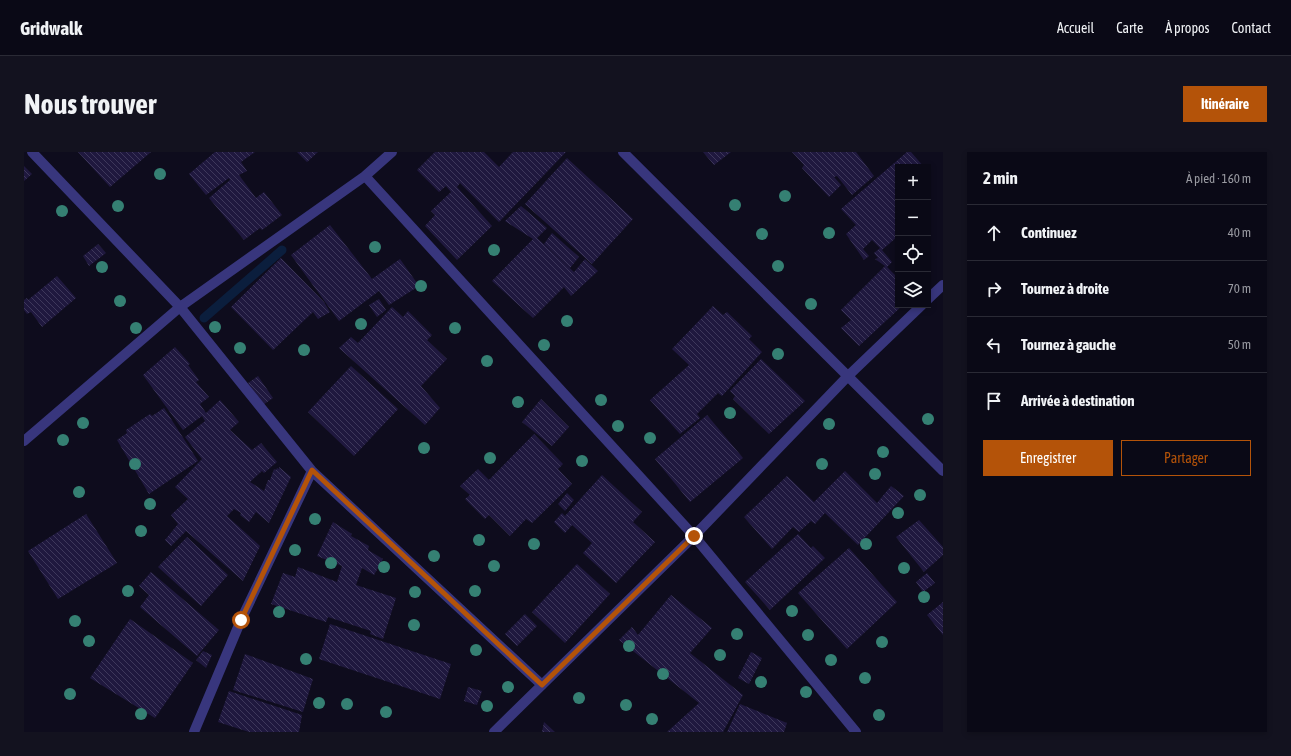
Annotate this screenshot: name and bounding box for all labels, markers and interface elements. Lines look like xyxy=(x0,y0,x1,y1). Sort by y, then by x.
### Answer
text: Gridwalk xyxy=(20,17,82,39)
text: Accueil xyxy=(1057,20,1094,36)
text: Carte xyxy=(1116,20,1143,36)
text: À propos xyxy=(1165,20,1210,36)
text: Contact xyxy=(1232,20,1271,36)
button: Itinéraire xyxy=(1183,86,1267,122)
text: Nous trouver xyxy=(24,88,156,120)
map controls xyxy=(895,164,931,308)
button: + xyxy=(895,164,931,200)
text: 2 min xyxy=(983,168,1018,188)
text: À pied · 160 m xyxy=(1186,171,1251,186)
button: − xyxy=(895,200,931,236)
icon: ahead xyxy=(983,222,1005,244)
text: Continuez xyxy=(1021,224,1077,241)
text: 40 m xyxy=(1228,225,1251,240)
button: locate xyxy=(895,236,931,272)
button: layers xyxy=(895,272,931,308)
icon: right xyxy=(983,278,1005,300)
text: Tournez à droite xyxy=(1021,280,1109,297)
text: 70 m xyxy=(1228,281,1251,296)
icon: left xyxy=(983,334,1005,356)
text: Tournez à gauche xyxy=(1021,336,1116,353)
text: 50 m xyxy=(1228,337,1251,352)
icon: arrive xyxy=(983,390,1005,412)
text: Arrivée à destination xyxy=(1021,392,1135,409)
button: Enregistrer xyxy=(983,440,1113,476)
button: Partager xyxy=(1121,440,1251,476)
route end xyxy=(685,527,703,545)
route start xyxy=(232,611,250,629)

